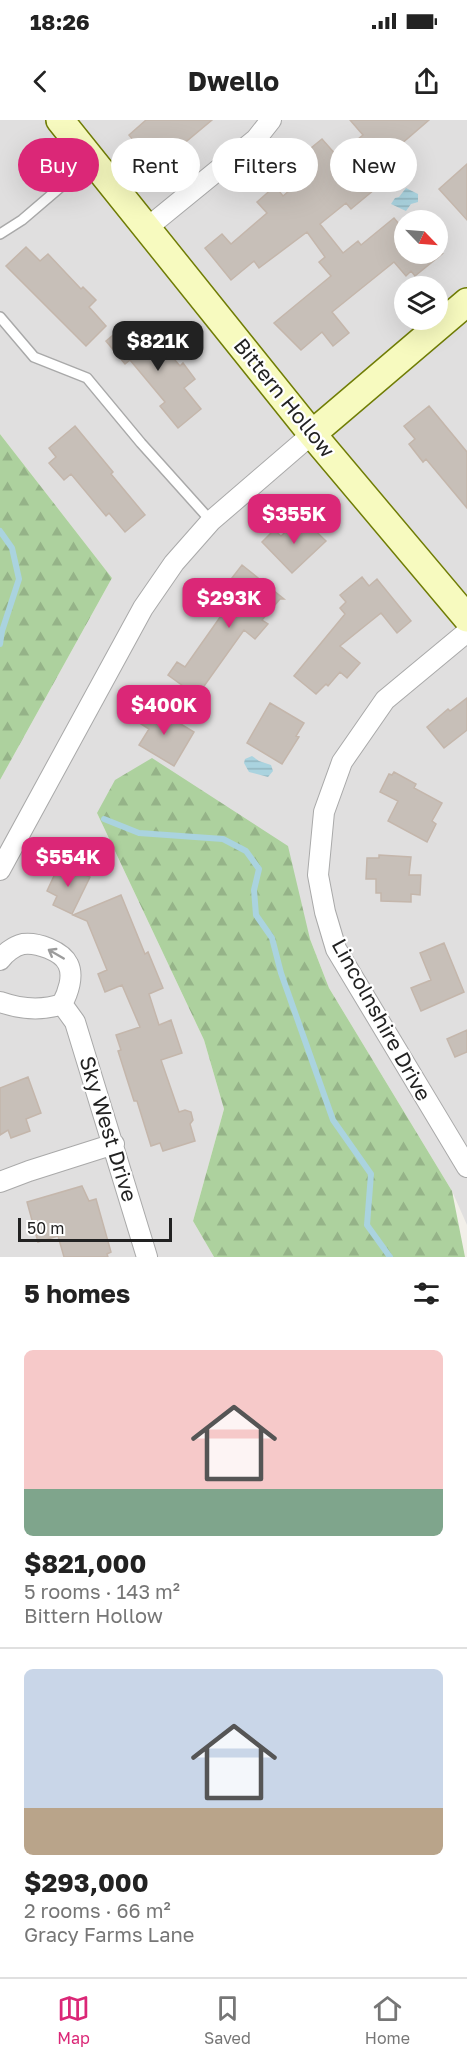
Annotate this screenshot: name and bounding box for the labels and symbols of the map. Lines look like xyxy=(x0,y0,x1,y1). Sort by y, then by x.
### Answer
north arrow xyxy=(394,210,448,264)
pin: $821K xyxy=(116,321,200,372)
street label: Bittern Hollow xyxy=(229,332,341,462)
pin: $355K xyxy=(252,494,336,545)
pin: $293K xyxy=(187,578,271,629)
pin: $400K xyxy=(122,685,206,736)
pin: $554K xyxy=(26,837,110,888)
street label: Lincolnshire Drive xyxy=(327,934,437,1105)
one-way arrow xyxy=(48,948,65,960)
street label: Sky West Drive xyxy=(74,1053,143,1205)
scale bar xyxy=(18,1215,172,1242)

